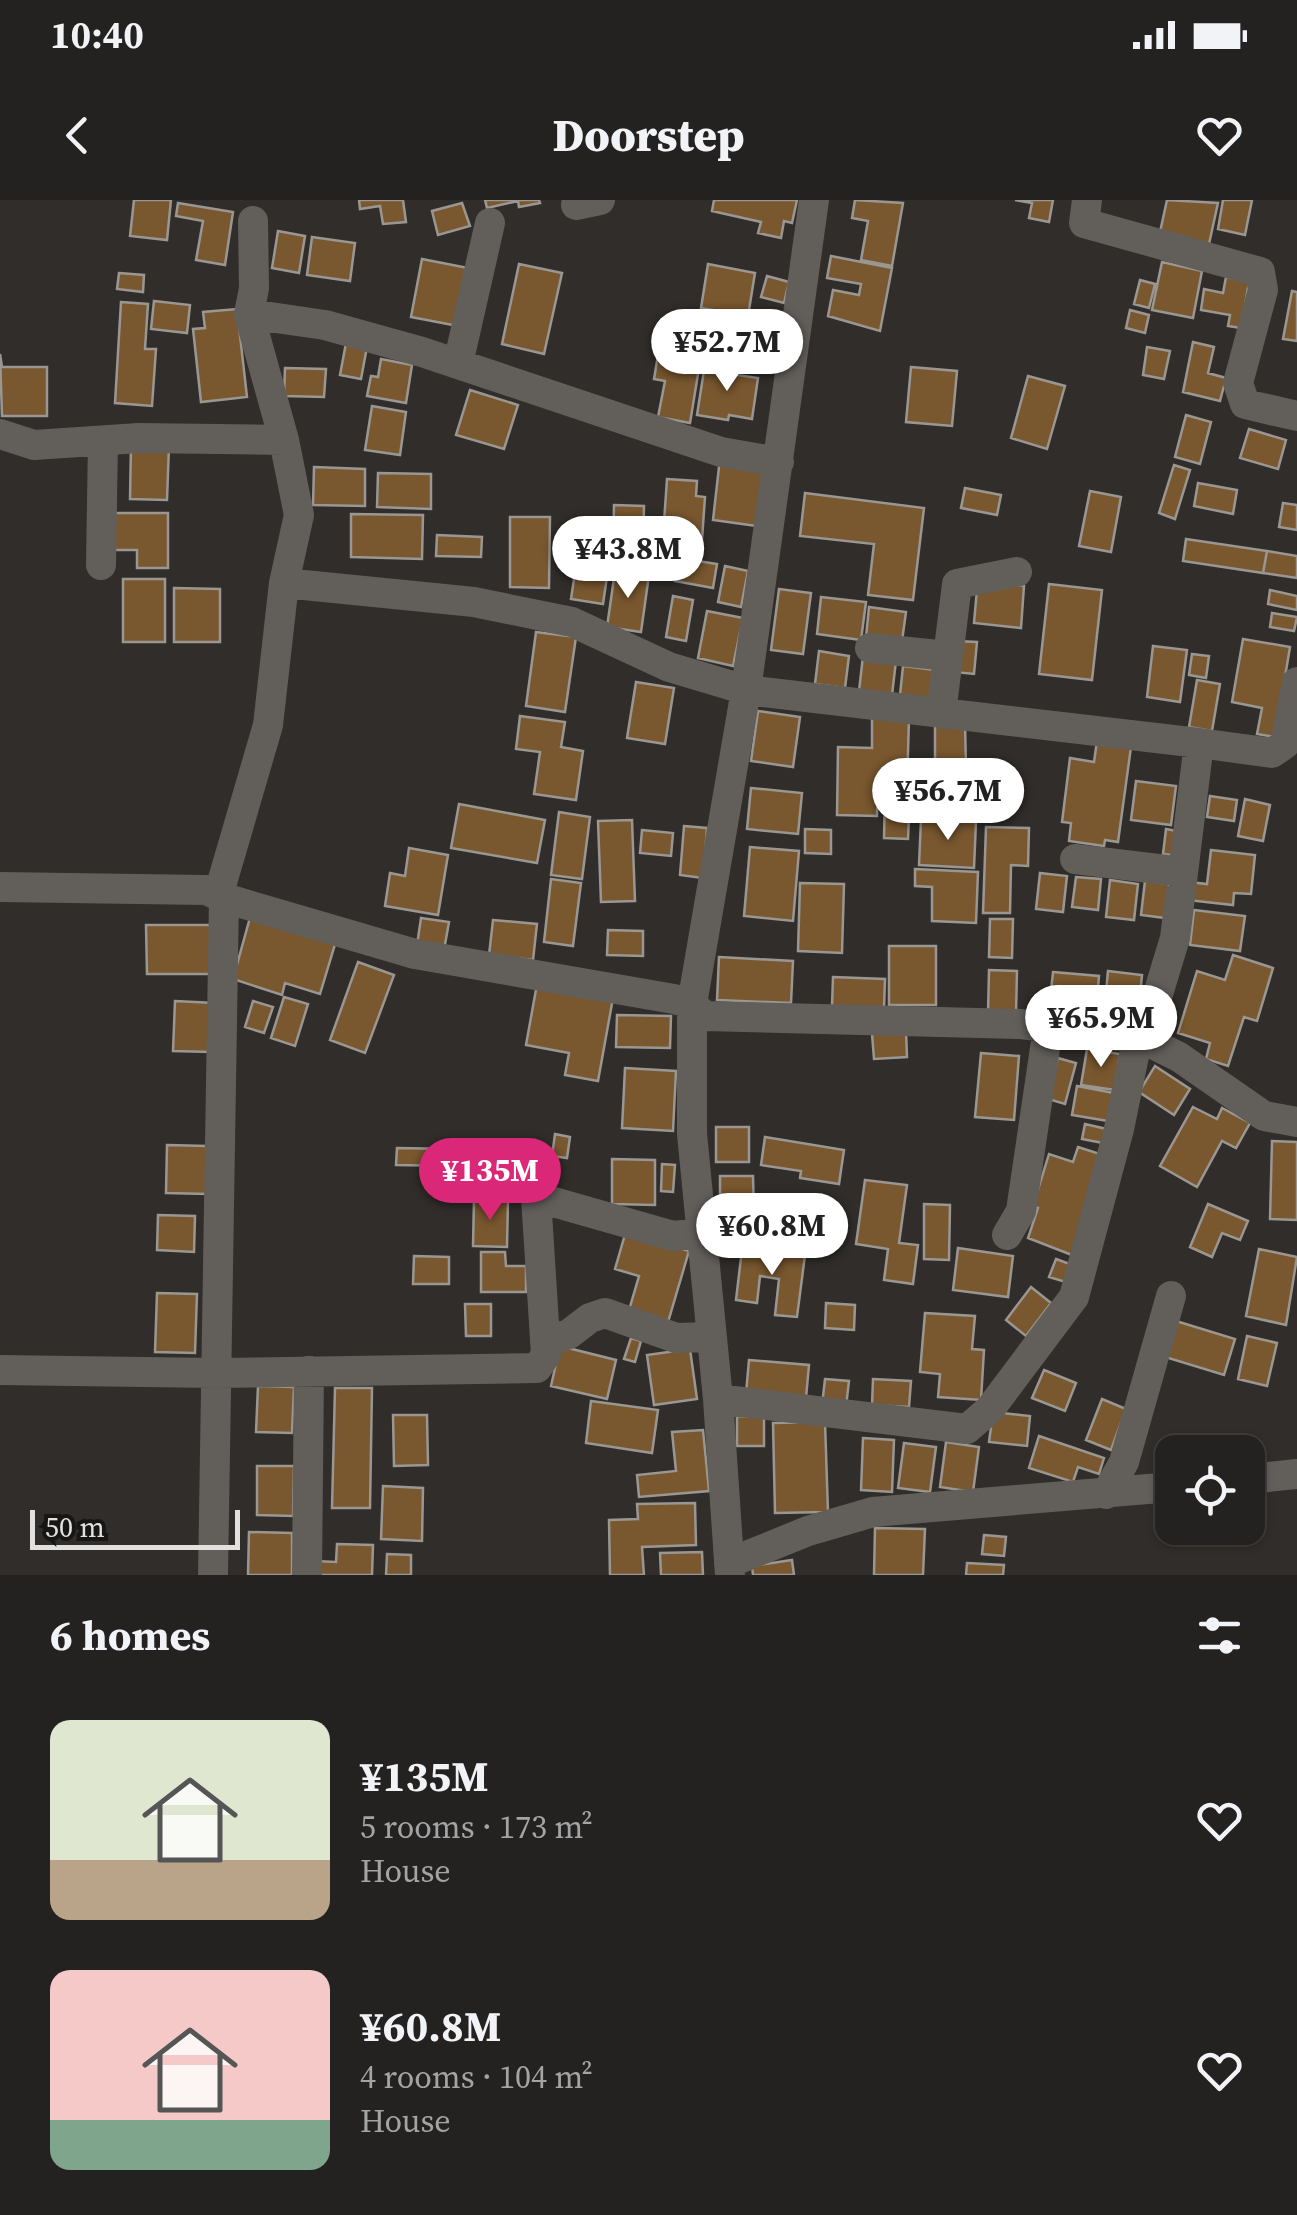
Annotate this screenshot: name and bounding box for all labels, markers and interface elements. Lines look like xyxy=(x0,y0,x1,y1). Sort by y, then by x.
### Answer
text: 10:40 xyxy=(50,9,144,61)
text: Doorstep xyxy=(553,104,744,166)
icon: back xyxy=(50,108,105,163)
icon: heart xyxy=(1192,108,1247,163)
pin: ¥52.7M xyxy=(646,309,808,394)
text: ¥52.7M xyxy=(673,319,781,363)
pin: ¥43.8M xyxy=(547,516,709,601)
text: ¥43.8M xyxy=(574,526,682,570)
pin: ¥56.7M xyxy=(867,758,1029,843)
text: ¥56.7M xyxy=(894,768,1002,812)
pin: ¥65.9M xyxy=(1020,985,1182,1070)
text: ¥65.9M xyxy=(1047,995,1155,1039)
pin: ¥135M xyxy=(420,1138,560,1223)
text: ¥135M xyxy=(441,1148,539,1192)
pin: ¥60.8M xyxy=(691,1193,853,1278)
text: ¥60.8M xyxy=(718,1203,826,1247)
map controls xyxy=(1155,1435,1265,1545)
button: locate xyxy=(1155,1435,1265,1545)
scale bar xyxy=(30,1505,240,1550)
text: 50 m xyxy=(45,1508,105,1546)
text: 6 homes xyxy=(50,1606,210,1664)
icon: filters xyxy=(1192,1608,1247,1663)
text: ¥135M xyxy=(360,1747,489,1805)
icon: home xyxy=(130,1760,250,1880)
icon: heart xyxy=(1192,1793,1247,1848)
text: 5 rooms · 173 m² xyxy=(360,1805,593,1849)
text: House xyxy=(360,1849,451,1893)
text: ¥60.8M xyxy=(360,1997,501,2055)
icon: home xyxy=(130,2010,250,2130)
icon: heart xyxy=(1192,2043,1247,2098)
text: 4 rooms · 104 m² xyxy=(360,2055,593,2099)
text: House xyxy=(360,2099,451,2143)

